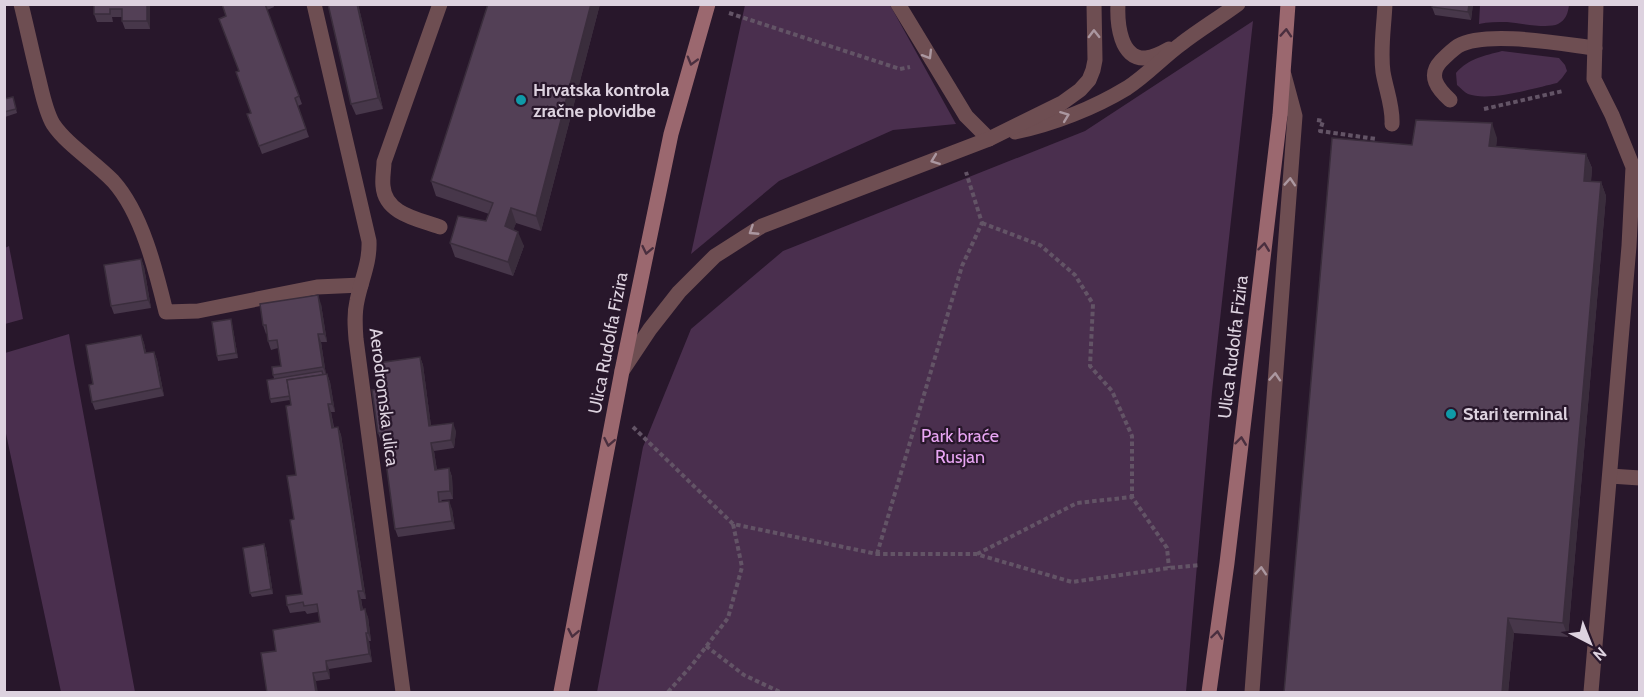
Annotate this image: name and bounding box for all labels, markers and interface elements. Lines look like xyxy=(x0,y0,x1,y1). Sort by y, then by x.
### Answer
one-way arrow xyxy=(1279,28,1292,37)
one-way arrow xyxy=(1088,30,1101,39)
one-way arrow xyxy=(921,49,932,59)
one-way arrow xyxy=(687,55,699,66)
place label: Hrvatska kontrola zračne plovidbe xyxy=(533,79,669,122)
marker: Hrvatska kontrola zračne plovidbe xyxy=(514,93,528,107)
one-way arrow xyxy=(1059,111,1070,123)
one-way arrow xyxy=(930,153,941,165)
one-way arrow xyxy=(1283,178,1296,187)
one-way arrow xyxy=(749,224,759,236)
one-way arrow xyxy=(1257,243,1270,252)
one-way arrow xyxy=(641,245,654,255)
street label: Ulica Rudolfa Fizira xyxy=(583,270,633,416)
street label: Ulica Rudolfa Fizira xyxy=(1213,274,1253,420)
street label: Aerodromska ulica xyxy=(365,327,403,468)
one-way arrow xyxy=(1269,372,1282,381)
place label: Stari terminal xyxy=(1463,403,1568,425)
marker: Stari terminal xyxy=(1444,407,1458,421)
park label: Park braće Rusjan xyxy=(921,425,999,468)
one-way arrow xyxy=(603,436,616,446)
one-way arrow xyxy=(1235,436,1247,446)
one-way arrow xyxy=(1254,567,1267,576)
north arrow xyxy=(1560,613,1620,673)
one-way arrow xyxy=(567,628,579,638)
one-way arrow xyxy=(1211,630,1223,639)
text: N xyxy=(1589,643,1610,665)

